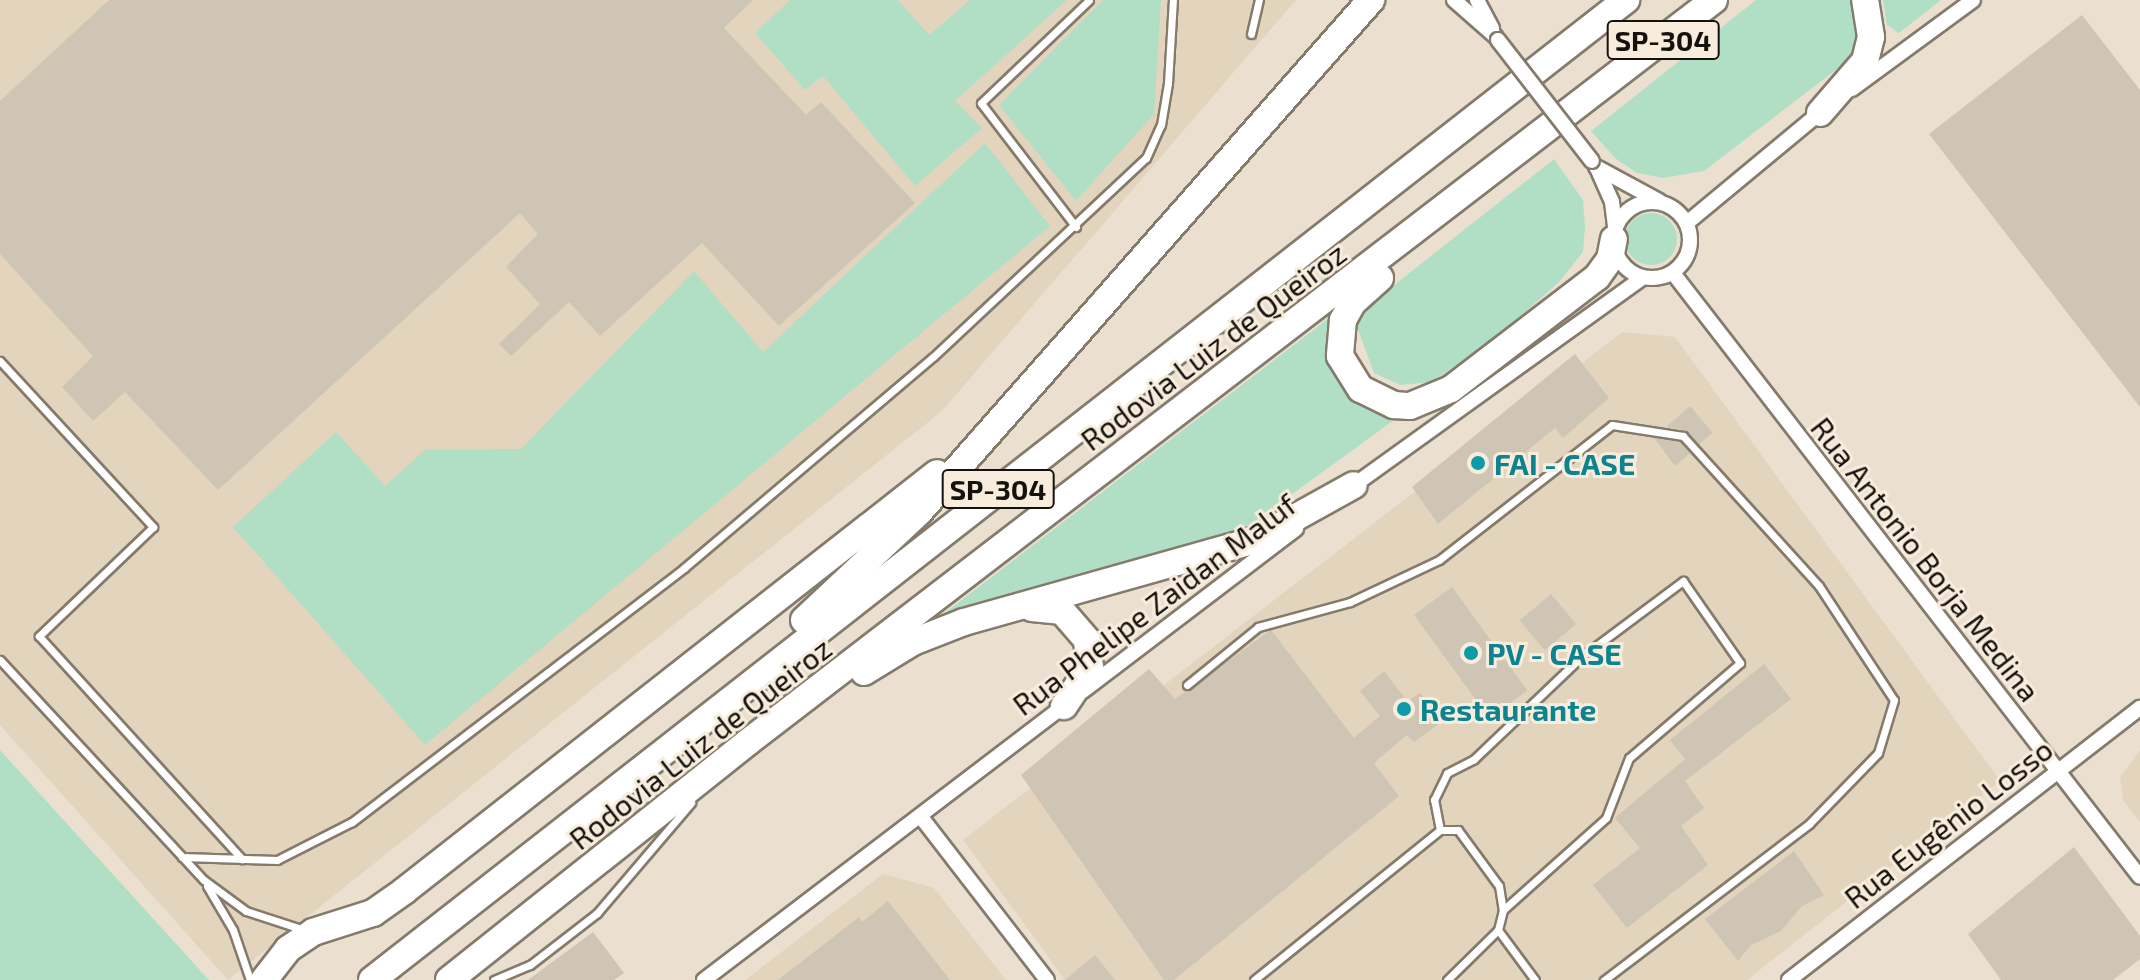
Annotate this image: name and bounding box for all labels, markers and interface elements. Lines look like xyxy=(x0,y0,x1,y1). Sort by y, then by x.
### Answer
road number: SP-304 xyxy=(1605,16,1721,64)
street label: Rodovia Luiz de Queiroz xyxy=(1073,235,1353,457)
street label: Rua Antonio Borja Medina xyxy=(1804,410,2048,708)
place label: FAI - CASE xyxy=(1494,445,1635,481)
marker: FAI - CASE xyxy=(1469,454,1487,472)
road number: SP-304 xyxy=(940,465,1056,513)
street label: Rua Phelipe Zaidan Maluf xyxy=(1005,486,1303,722)
street label: Rodovia Luiz de Queiroz xyxy=(562,630,838,856)
place label: PV - CASE xyxy=(1487,635,1622,671)
marker: PV - CASE xyxy=(1462,644,1480,662)
place label: Restaurante xyxy=(1420,691,1596,727)
marker: Restaurante xyxy=(1395,700,1413,718)
street label: Rua Eugênio Losso xyxy=(1837,731,2059,915)

